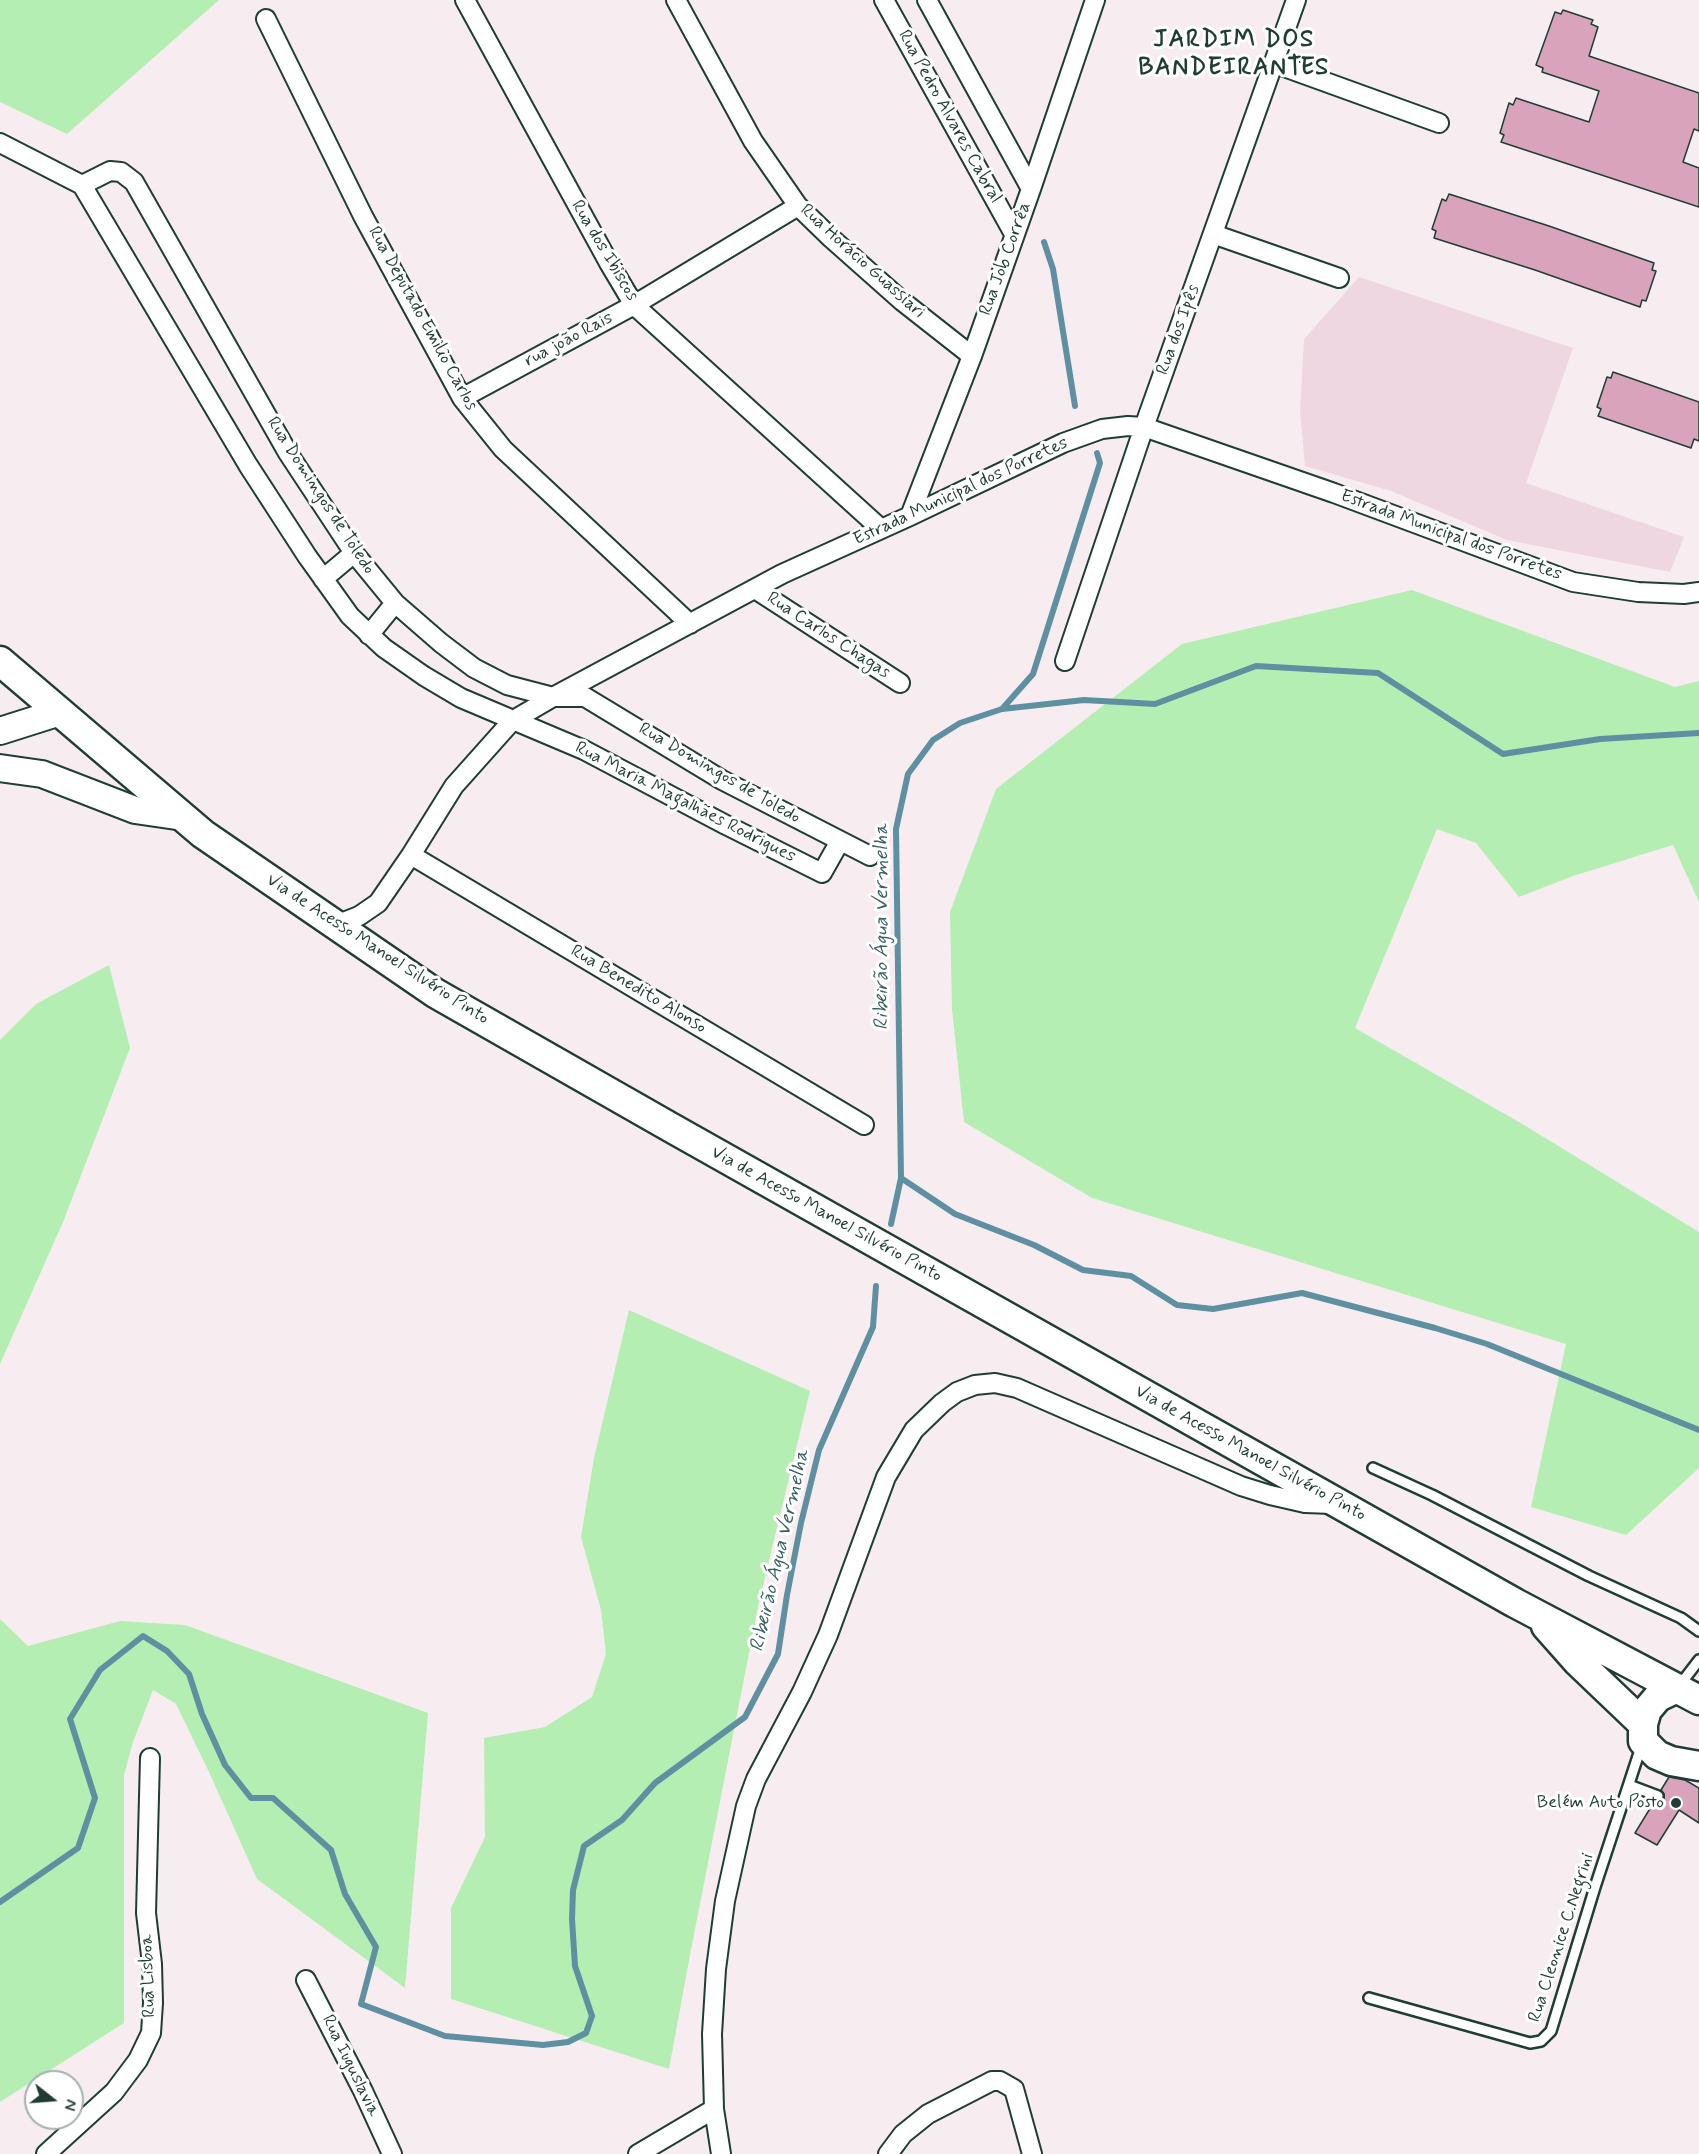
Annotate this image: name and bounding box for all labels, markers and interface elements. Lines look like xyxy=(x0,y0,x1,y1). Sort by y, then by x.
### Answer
street label: Rua Pedro Alvares Cabral xyxy=(892,27,1006,207)
district label: JARDIM DOS BANDEIRANTES xyxy=(1134,27,1334,83)
street label: Rua dos Ibiscos xyxy=(565,197,643,305)
street label: Rua Job Corrêa xyxy=(975,199,1037,319)
street label: Rua Horácio Guassiari xyxy=(795,200,929,324)
street label: Rua Deputado Emilio Carlos xyxy=(362,223,482,415)
street label: Rua dos Ipês xyxy=(1153,282,1205,378)
street label: rua joão Rais xyxy=(521,308,617,372)
street label: Rua Domingos de Toledo xyxy=(261,413,379,579)
street label: Estrada Municipal dos Porretes xyxy=(850,433,1072,551)
street label: Estrada Municipal dos Porretes xyxy=(1337,486,1565,586)
street label: Rua Carlos Chagas xyxy=(762,588,894,684)
street label: Rua Domingos de Toledo xyxy=(634,719,804,829)
street label: Rua Maria Magalhães Rodrigues xyxy=(571,738,799,868)
water label: Ribeirão Água Vermelha xyxy=(871,824,895,1030)
street label: Via de Acesso Manoel Silvério Pinto xyxy=(262,870,492,1030)
street label: Rua Benedito Alonso xyxy=(566,941,710,1039)
street label: Via de Acesso Manoel Silvério Pinto xyxy=(707,1142,945,1288)
street label: Via de Acesso Manoel Silvério Pinto xyxy=(1131,1381,1369,1527)
water label: Ribeirão Água Vermelha xyxy=(746,1448,816,1654)
place label: Belém Auto Posto xyxy=(1537,1792,1664,1814)
marker: Belém Auto Posto xyxy=(1669,1796,1683,1810)
street label: Rua Cleonice C.Negrini xyxy=(1525,1851,1599,2025)
street label: Rua Lisboa xyxy=(137,1934,161,2018)
street label: Rua Iuguslavia xyxy=(316,2012,384,2120)
north arrow xyxy=(24,2070,84,2130)
text: N xyxy=(58,2097,81,2113)

